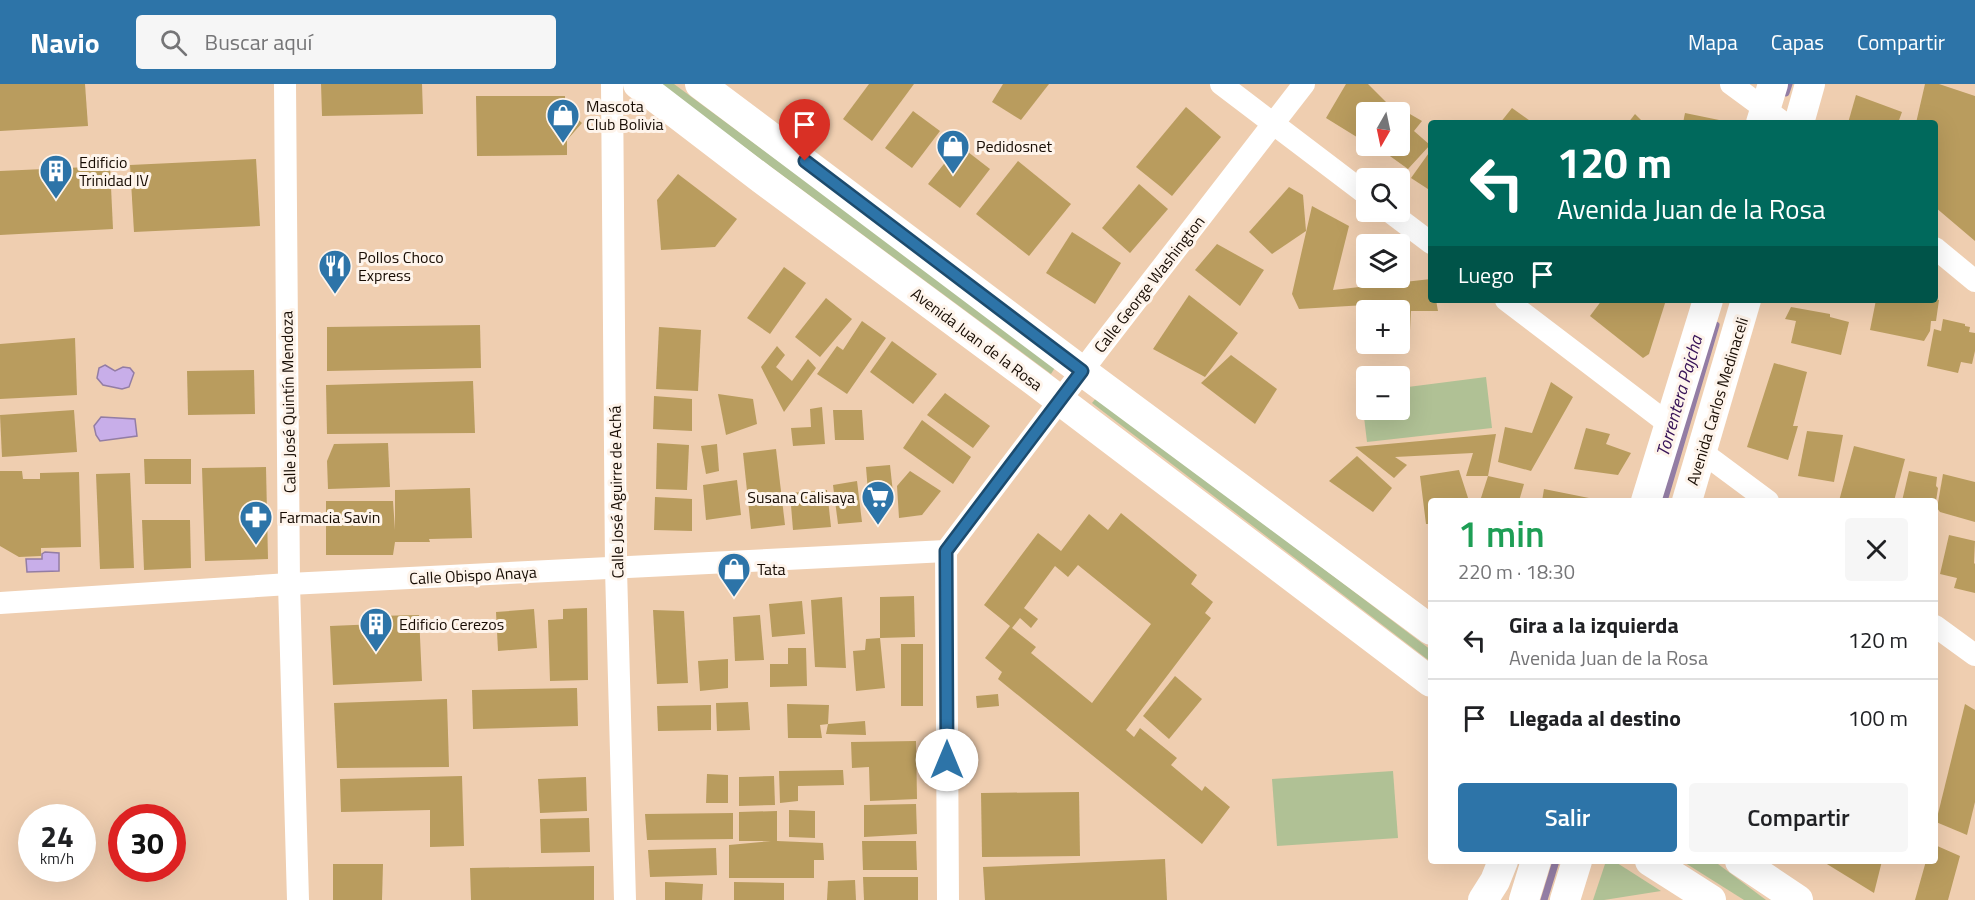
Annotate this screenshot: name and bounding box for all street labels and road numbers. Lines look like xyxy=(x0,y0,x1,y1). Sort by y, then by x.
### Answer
street label: Calle George Washington xyxy=(1088,210,1210,358)
street label: Avenida Juan de la Rosa xyxy=(906,282,1048,396)
street label: Calle José Quintín Mendoza xyxy=(274,311,302,493)
street label: Avenida Carlos Medinaceli xyxy=(1680,314,1754,488)
street label: Calle José Aguirre de Achá xyxy=(602,405,630,579)
street label: Calle Obispo Anaya xyxy=(409,560,537,590)

